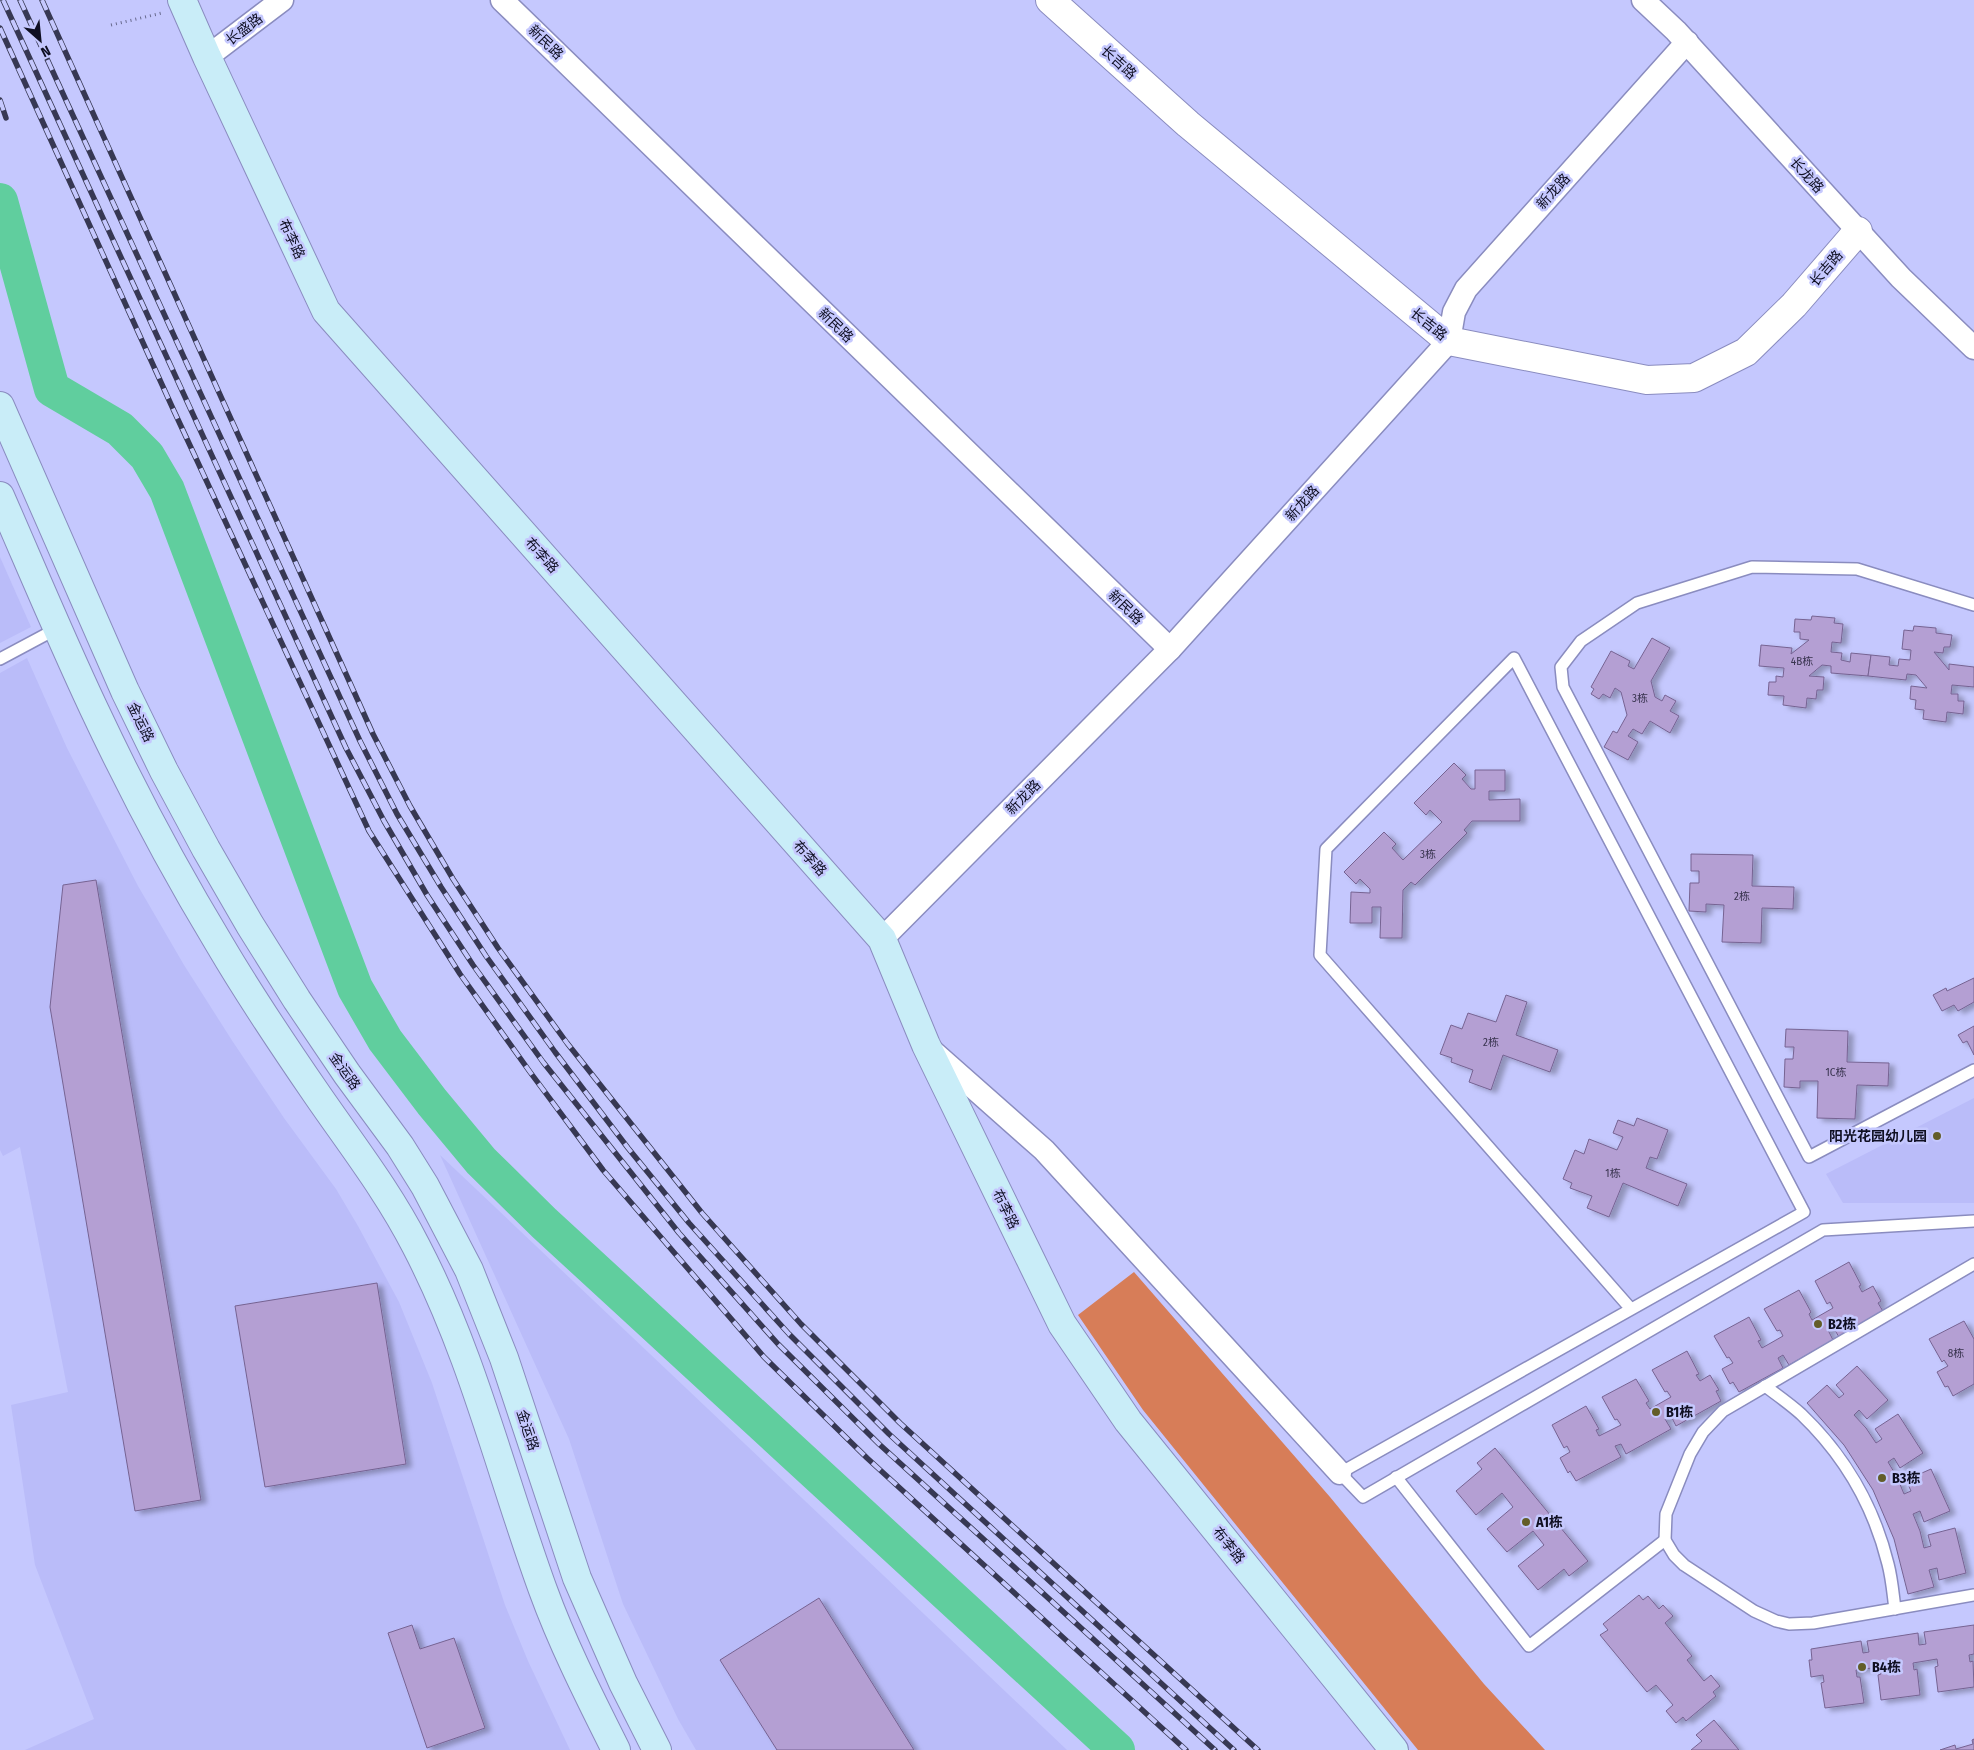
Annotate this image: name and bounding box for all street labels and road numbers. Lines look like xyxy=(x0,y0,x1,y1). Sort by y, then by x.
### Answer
street label: 长盛路 xyxy=(222,10,266,49)
street label: 新民路 xyxy=(525,22,567,63)
street label: 长吉路 xyxy=(1097,42,1140,83)
street label: 长龙路 xyxy=(1786,154,1827,197)
street label: 新龙路 xyxy=(1533,170,1574,213)
street label: 布李路 xyxy=(275,217,308,262)
street label: 长吉路 xyxy=(1806,247,1847,290)
street label: 新民路 xyxy=(815,305,857,346)
street label: 长吉路 xyxy=(1407,305,1450,344)
street label: 新龙路 xyxy=(1282,482,1323,525)
street label: 布李路 xyxy=(521,534,562,577)
street label: 新民路 xyxy=(1105,587,1147,628)
street label: 金运路 xyxy=(124,700,157,745)
street label: 新龙路 xyxy=(1002,776,1044,818)
street label: 布李路 xyxy=(789,837,830,880)
street label: 金运路 xyxy=(326,1049,364,1093)
street label: 布李路 xyxy=(989,1187,1022,1232)
street label: 金运路 xyxy=(513,1408,542,1453)
street label: 布李路 xyxy=(1209,1524,1248,1567)

